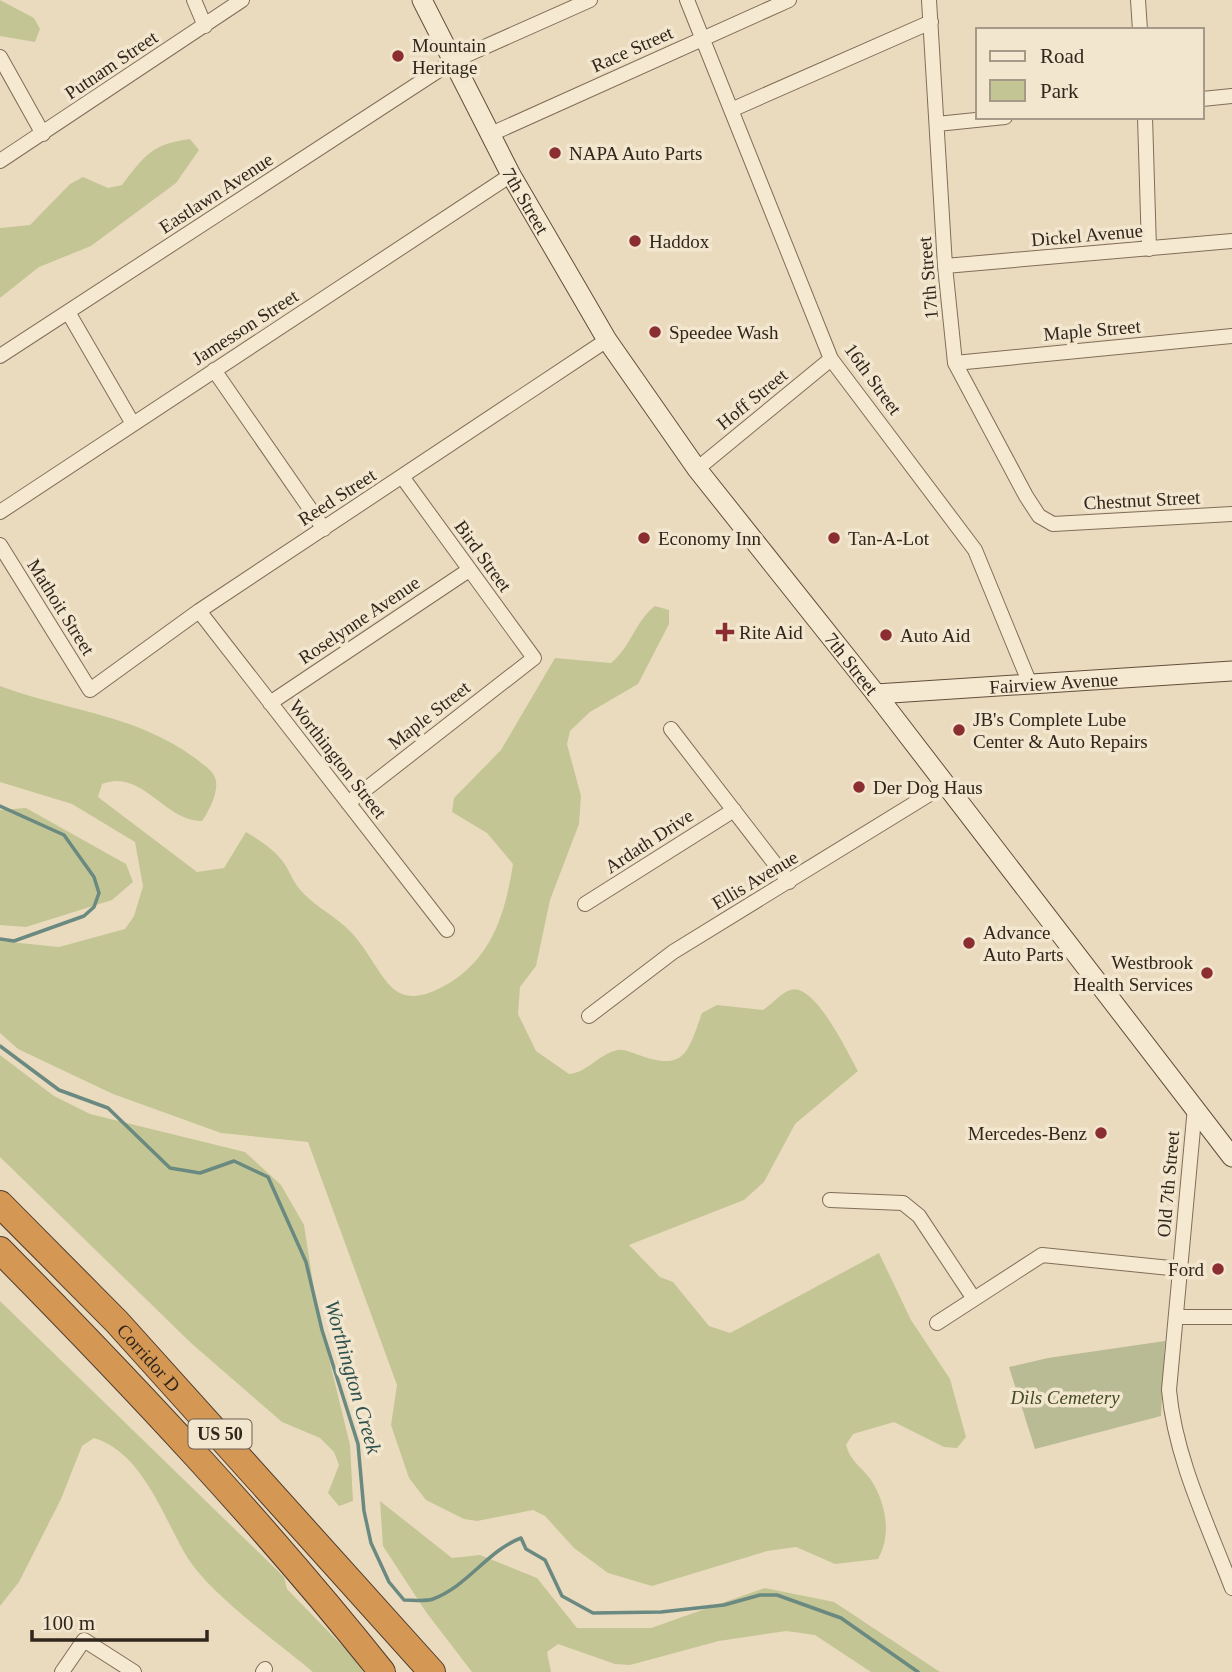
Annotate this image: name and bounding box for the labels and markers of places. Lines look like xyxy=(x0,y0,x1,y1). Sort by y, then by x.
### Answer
place label: Mountain Heritage xyxy=(412,35,486,78)
marker: Mountain Heritage xyxy=(390,48,406,64)
place label: NAPA Auto Parts xyxy=(569,143,702,164)
marker: NAPA Auto Parts xyxy=(547,145,563,161)
place label: Haddox xyxy=(649,231,710,252)
marker: Haddox xyxy=(627,233,643,249)
place label: Speedee Wash xyxy=(669,322,779,343)
marker: Speedee Wash xyxy=(647,324,663,340)
place label: Economy Inn xyxy=(658,528,761,549)
place label: Tan-A-Lot xyxy=(848,528,930,549)
marker: Economy Inn xyxy=(636,530,652,546)
marker: Tan-A-Lot xyxy=(826,530,842,546)
place label: Rite Aid xyxy=(739,622,803,643)
marker: Rite Aid xyxy=(717,624,733,640)
place label: Auto Aid xyxy=(900,625,971,646)
marker: Auto Aid xyxy=(878,627,894,643)
place label: JB's Complete Lube Center & Auto Repairs xyxy=(973,709,1148,752)
marker: JB's Complete Lube Center & Auto Repairs xyxy=(951,722,967,738)
place label: Der Dog Haus xyxy=(873,777,983,798)
marker: Der Dog Haus xyxy=(851,779,867,795)
place label: Advance Auto Parts xyxy=(983,922,1064,965)
marker: Advance Auto Parts xyxy=(961,935,977,951)
place label: Westbrook Health Services xyxy=(1073,952,1193,995)
marker: Westbrook Health Services xyxy=(1199,965,1215,981)
place label: Mercedes-Benz xyxy=(968,1123,1087,1144)
marker: Mercedes-Benz xyxy=(1093,1125,1109,1141)
place label: Ford xyxy=(1168,1259,1204,1280)
marker: Ford xyxy=(1210,1261,1226,1277)

